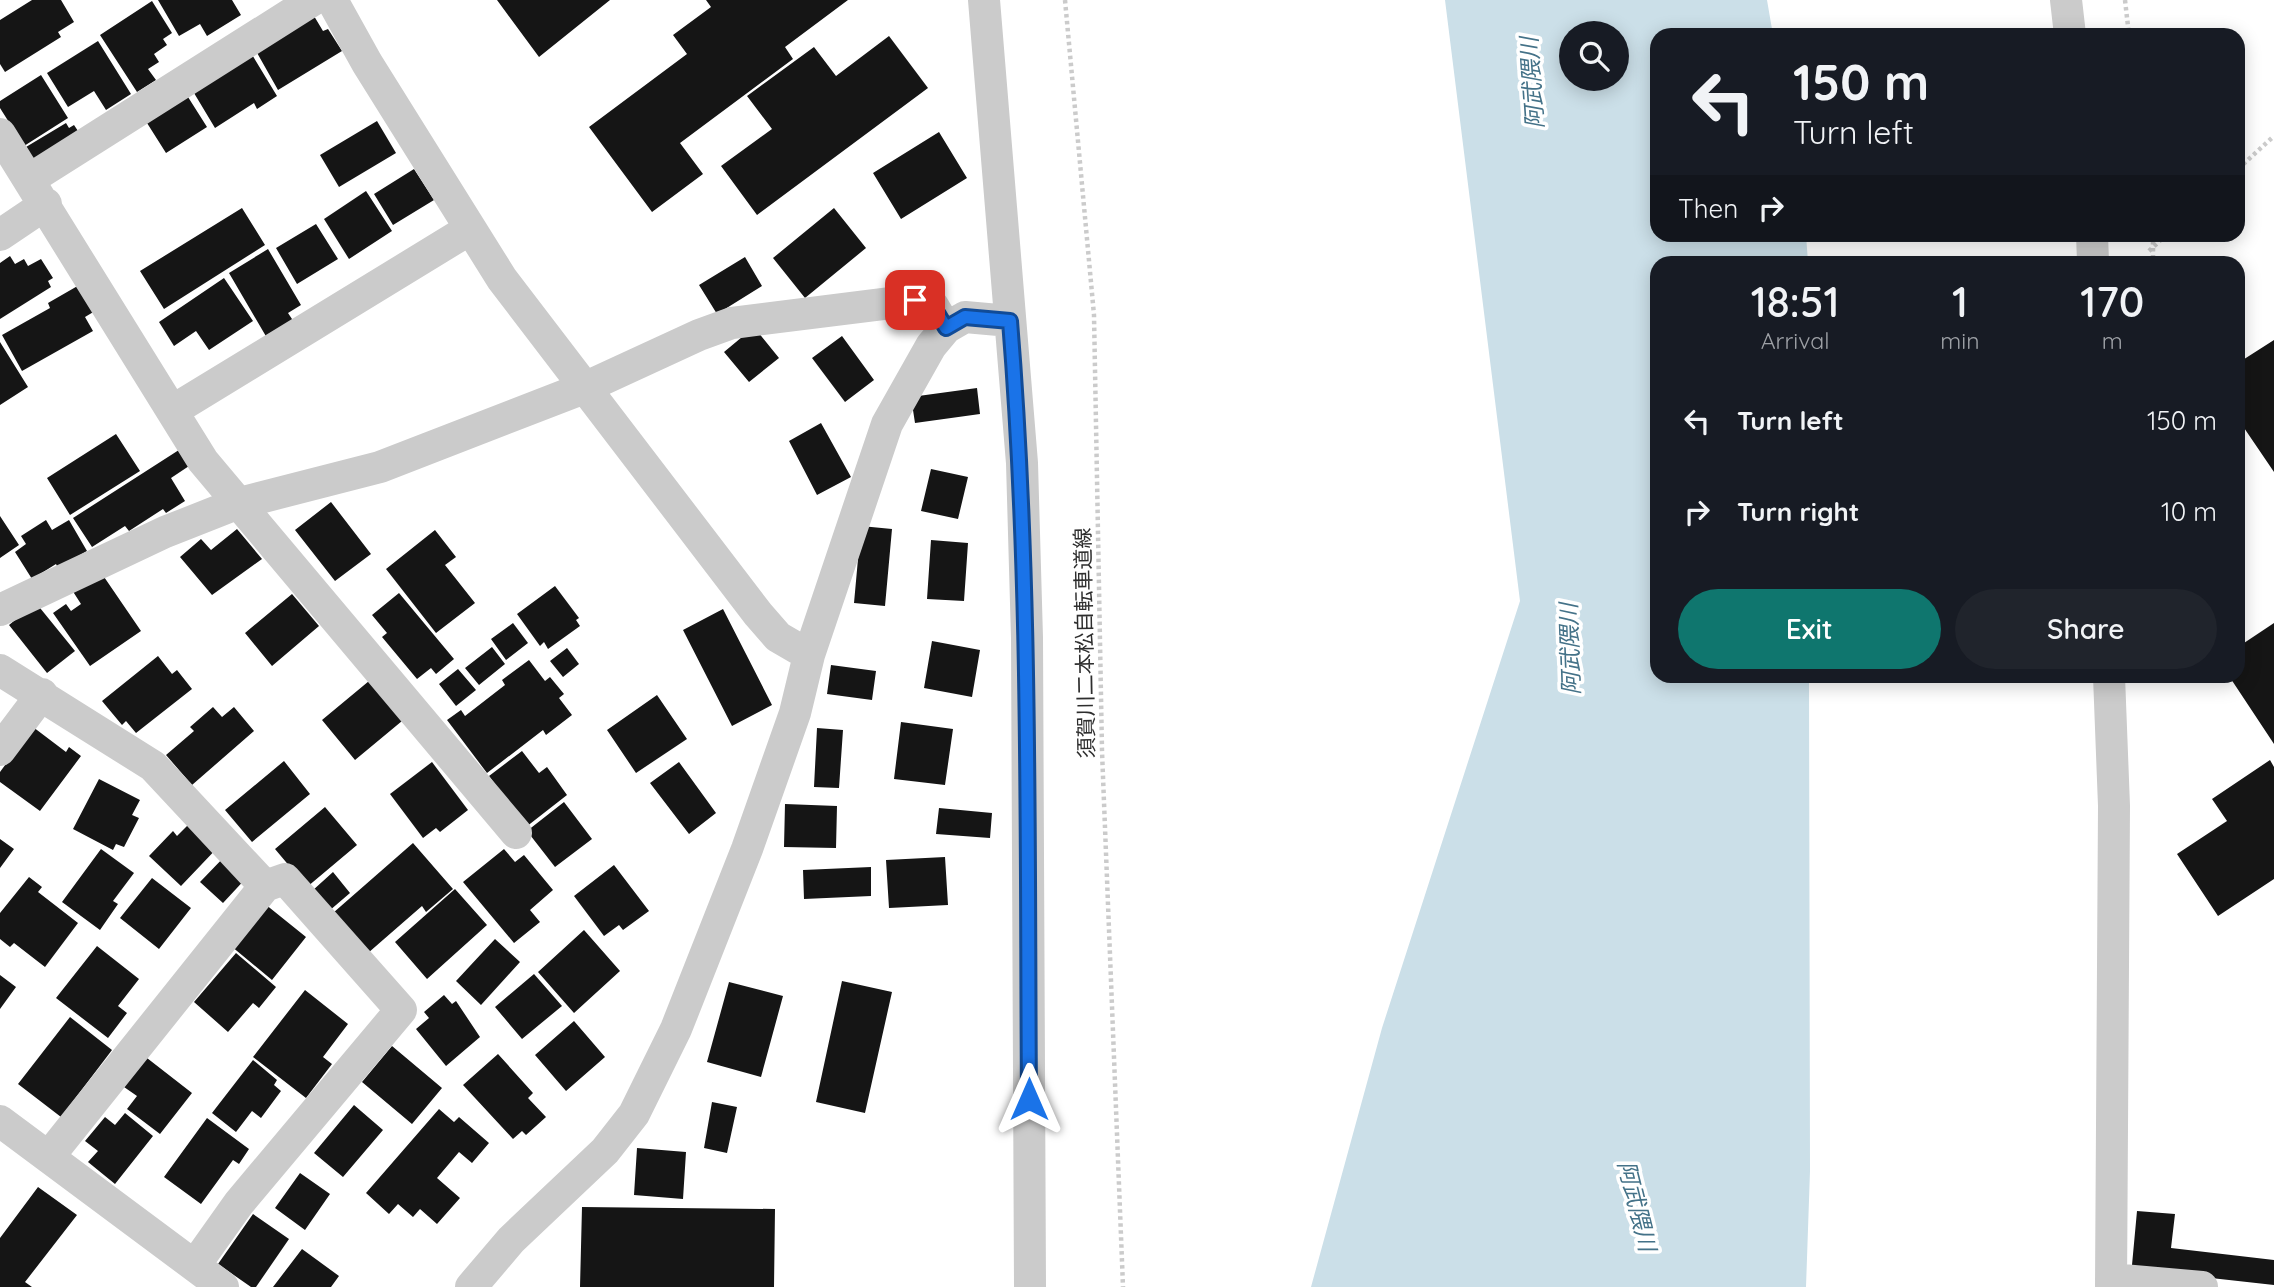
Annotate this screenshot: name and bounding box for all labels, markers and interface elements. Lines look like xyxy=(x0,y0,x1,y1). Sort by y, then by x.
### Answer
map controls xyxy=(1559,21,1629,91)
button: search xyxy=(1559,21,1629,91)
water label: 阿武隈川 xyxy=(1514,33,1549,130)
text: 150 m xyxy=(1793,51,1929,112)
icon: left xyxy=(1678,56,1769,147)
text: Turn left xyxy=(1793,112,1914,152)
icon: right xyxy=(1752,189,1790,227)
text: Then xyxy=(1678,192,1738,225)
pin xyxy=(885,270,945,330)
text: 18:51 xyxy=(1751,275,1840,328)
text: 1 xyxy=(1952,275,1968,328)
text: 170 xyxy=(2080,275,2144,328)
icon: arrive xyxy=(896,281,934,319)
text: Arrival xyxy=(1761,326,1830,355)
text: min xyxy=(1940,326,1980,355)
text: m xyxy=(2102,326,2123,355)
icon: left xyxy=(1678,402,1716,440)
text: Turn left xyxy=(1737,404,1844,437)
text: 150 m xyxy=(2147,404,2217,437)
icon: right xyxy=(1678,493,1716,531)
text: Turn right xyxy=(1737,495,1859,528)
text: 10 m xyxy=(2161,495,2217,528)
street label: 須賀川二本松自転車道線 xyxy=(1069,527,1099,759)
button: Exit xyxy=(1678,589,1941,669)
button: Share xyxy=(1955,589,2217,669)
water label: 阿武隈川 xyxy=(1553,600,1586,695)
position arrow xyxy=(992,1062,1066,1136)
water label: 阿武隈川 xyxy=(1612,1158,1663,1257)

